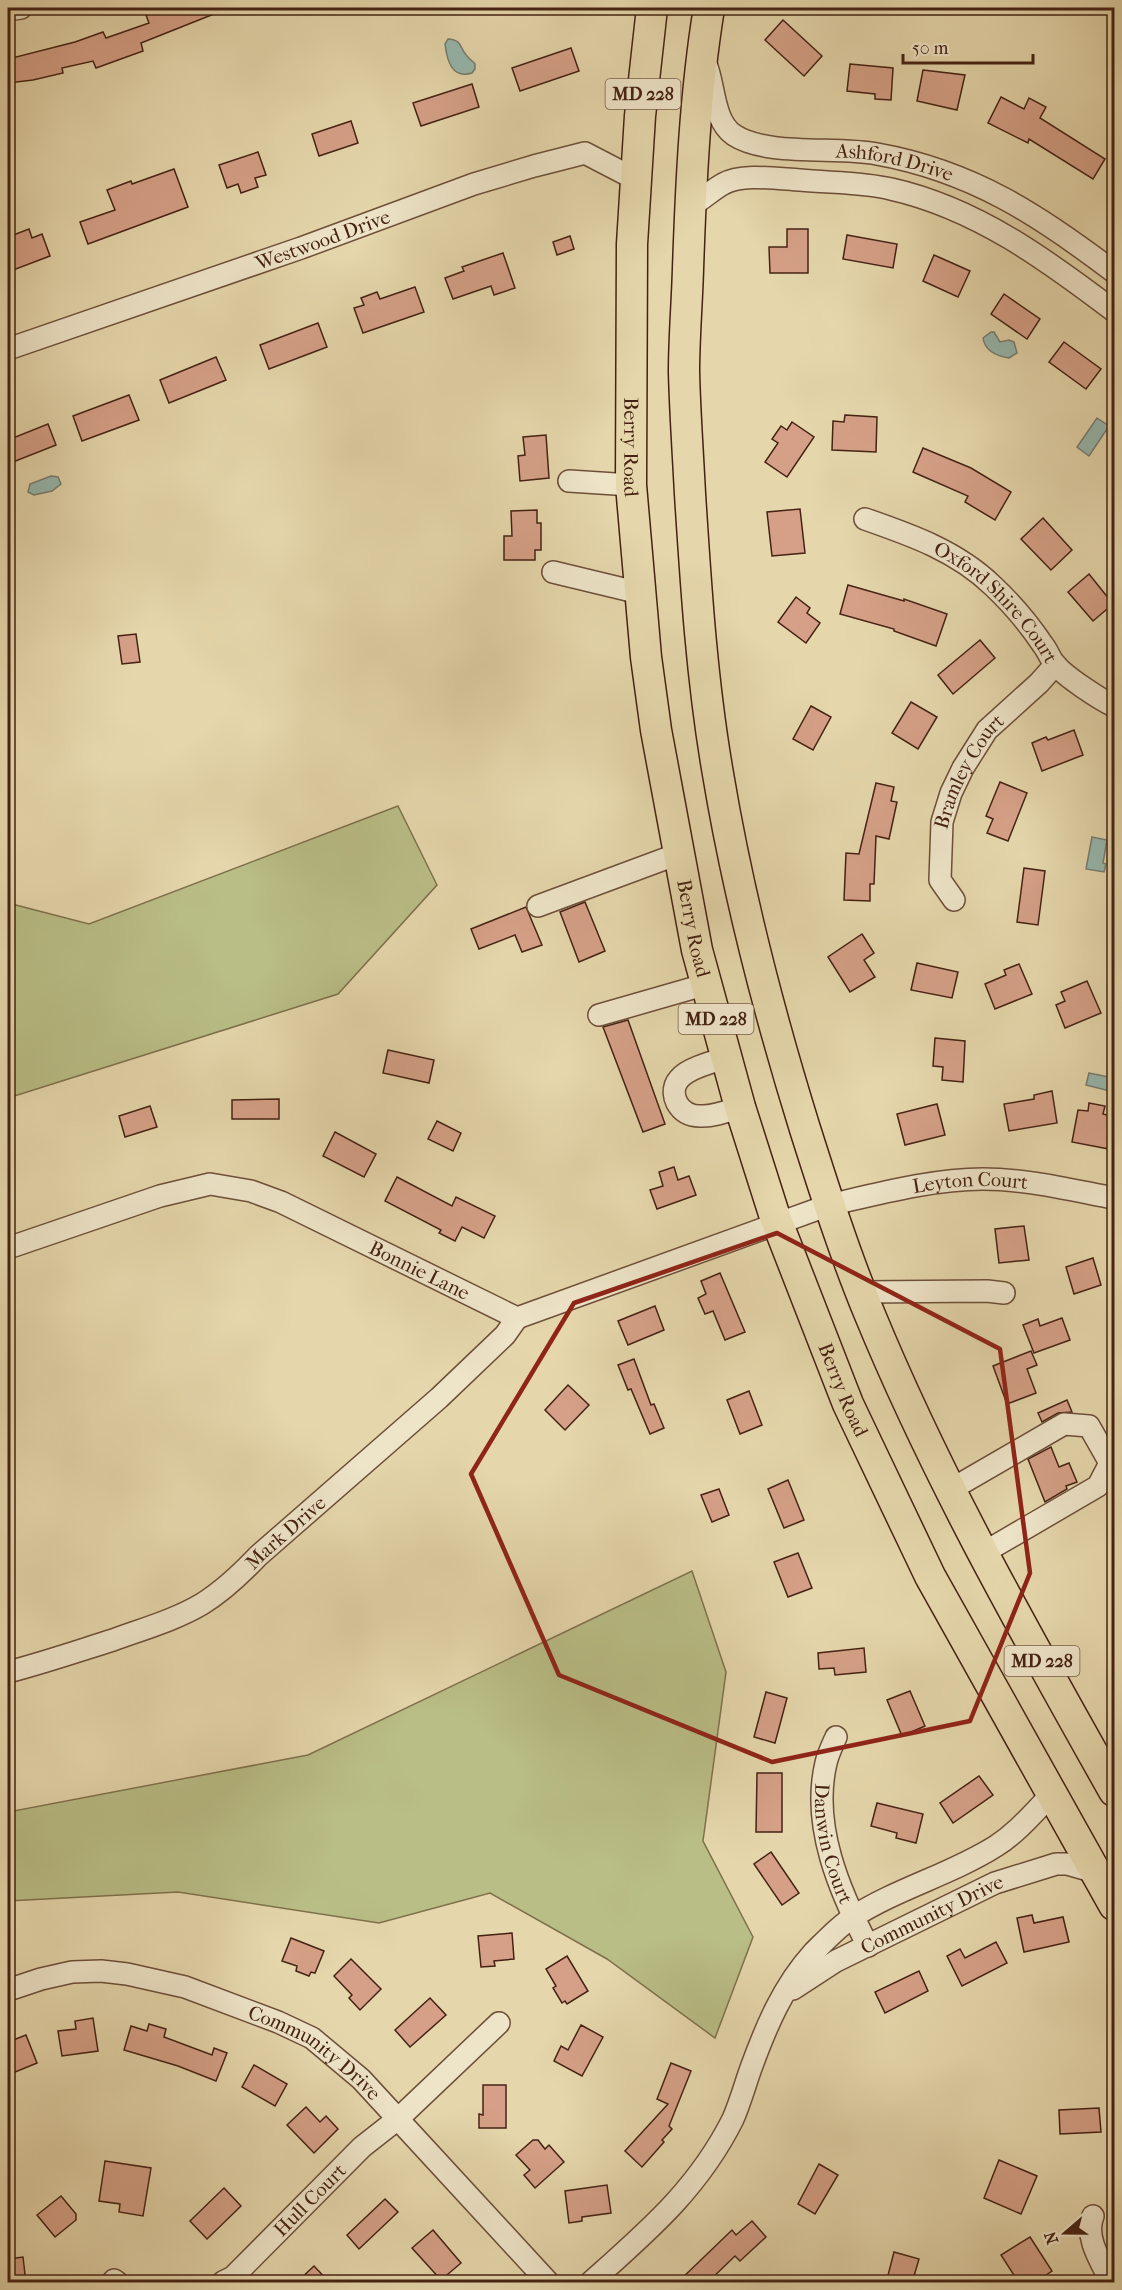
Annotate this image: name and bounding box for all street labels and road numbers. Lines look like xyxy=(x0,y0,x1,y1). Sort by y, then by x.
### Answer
road number: MD 228 xyxy=(606,79,680,109)
street label: Ashford Drive xyxy=(834,139,957,186)
street label: Westwood Drive xyxy=(251,205,393,275)
street label: Berry Road xyxy=(619,397,643,499)
street label: Oxford Shire Court xyxy=(930,537,1062,667)
street label: Bramley Court xyxy=(930,709,1009,832)
street label: Berry Road xyxy=(672,877,715,981)
road number: MD 228 xyxy=(678,1004,754,1034)
street label: Leyton Court xyxy=(911,1168,1029,1198)
street label: Bonnie Lane xyxy=(365,1236,473,1305)
street label: Berry Road xyxy=(813,1340,873,1442)
street label: Mark Drive xyxy=(241,1491,331,1574)
road number: MD 228 xyxy=(1004,1646,1080,1676)
street label: Danwin Court xyxy=(810,1783,857,1907)
street label: Community Drive xyxy=(857,1870,1006,1959)
street label: Community Drive xyxy=(245,2001,386,2105)
street label: Hull Court xyxy=(269,2159,351,2241)

